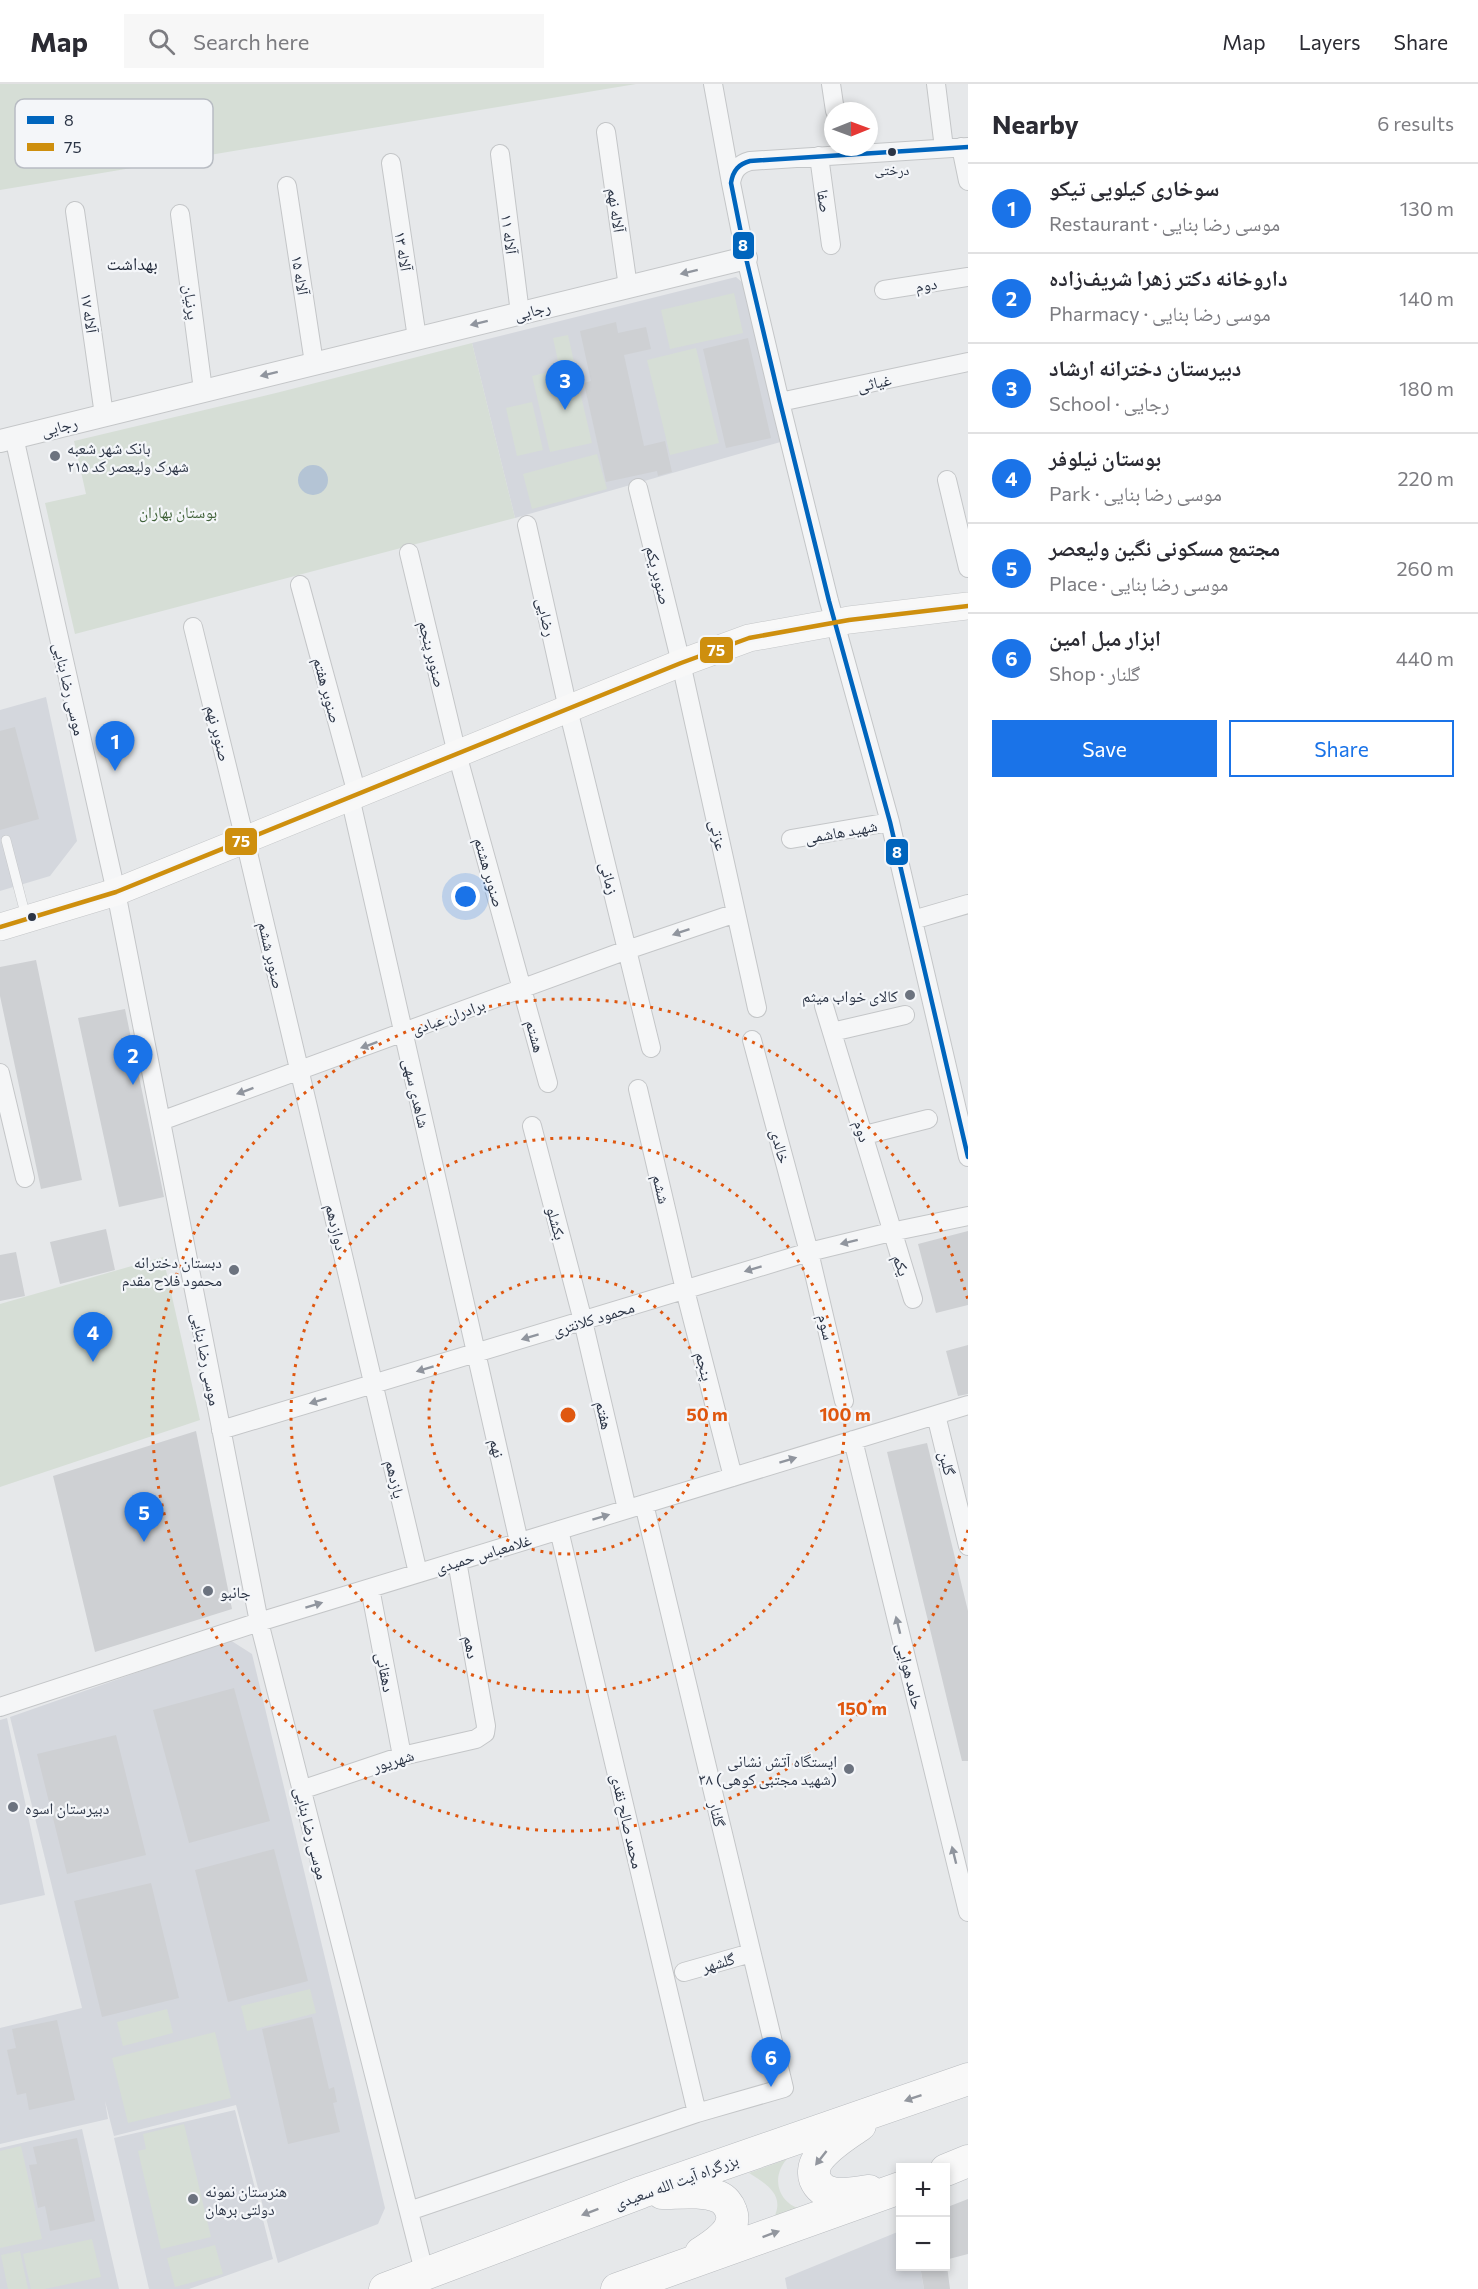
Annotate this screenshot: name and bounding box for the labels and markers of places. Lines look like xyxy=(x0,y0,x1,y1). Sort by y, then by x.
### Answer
marker: درختی xyxy=(886,146,898,158)
place label: درختی xyxy=(875,161,910,179)
pin: 3 xyxy=(546,360,584,410)
place label: بانک شهر شعبه شهرک ولیعصر کد ۲۱۵ xyxy=(67,438,189,476)
marker: بانک شهر شعبه شهرک ولیعصر کد ۲۱۵ xyxy=(48,449,62,463)
pin: 1 xyxy=(96,722,134,771)
unlabelled marker xyxy=(26,911,38,923)
place label: کالای خواب میثم xyxy=(802,986,898,1007)
marker: کالای خواب میثم xyxy=(903,988,917,1002)
pin: 2 xyxy=(114,1036,152,1085)
place label: دبستان دخترانه محمود فلاح مقدم xyxy=(122,1252,222,1291)
marker: دبستان دخترانه محمود فلاح مقدم xyxy=(227,1263,241,1277)
pin: 4 xyxy=(74,1312,112,1362)
centre of rings xyxy=(558,1405,578,1425)
pin: 5 xyxy=(124,1492,164,1542)
place label: جانبو xyxy=(220,1582,251,1602)
marker: جانبو xyxy=(201,1584,215,1598)
place label: ایستگاه آتش نشانی ۳۸ (شهید مجتبی کوهی) xyxy=(699,1751,837,1790)
marker: ایستگاه آتش نشانی ۳۸ (شهید مجتبی کوهی) xyxy=(842,1762,856,1776)
place label: دبیرستان اسوه xyxy=(25,1798,109,1819)
marker: دبیرستان اسوه xyxy=(6,1800,20,1814)
pin: 6 xyxy=(752,2038,790,2087)
place label: هنرستان نمونه دولتی برهان xyxy=(205,2181,287,2220)
marker: هنرستان نمونه دولتی برهان xyxy=(186,2192,200,2206)

